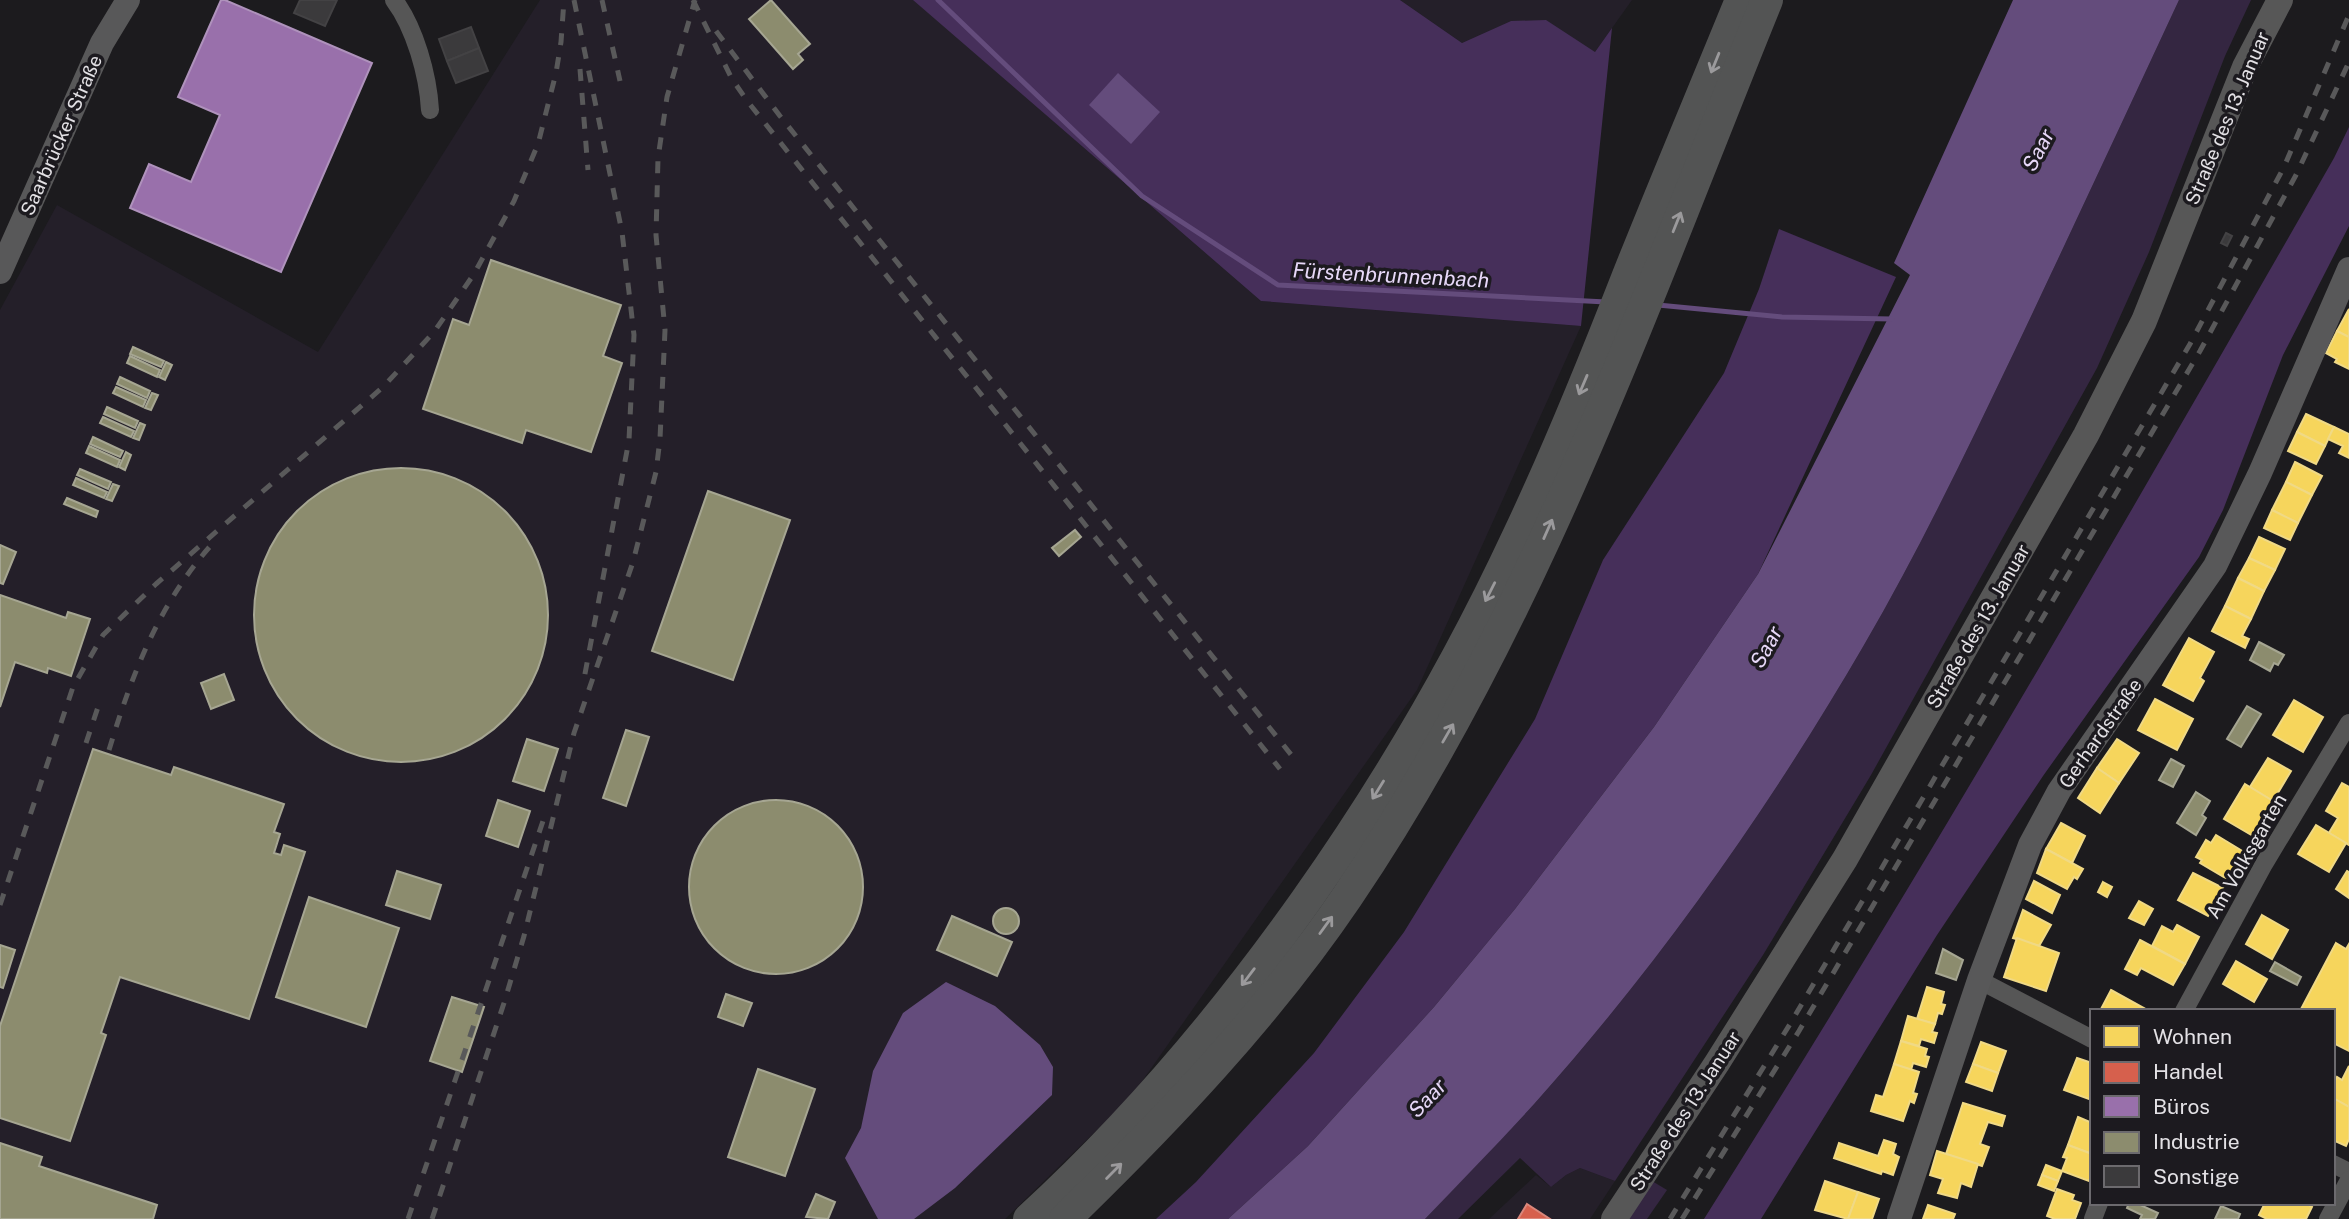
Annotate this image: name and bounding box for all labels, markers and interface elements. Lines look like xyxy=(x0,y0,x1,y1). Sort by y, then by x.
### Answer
street label: Straße des 13. Januar xyxy=(2181,28,2273,208)
street label: Saarbrücker Straße xyxy=(16,51,106,219)
one-way arrow xyxy=(1708,52,1721,74)
water label: Saar xyxy=(2017,124,2060,175)
one-way arrow xyxy=(1671,212,1684,234)
water label: Fürstenbrunnenbach xyxy=(1292,257,1490,293)
one-way arrow xyxy=(1576,374,1589,395)
one-way arrow xyxy=(1542,518,1555,540)
street label: Straße des 13. Januar xyxy=(1922,540,2034,712)
one-way arrow xyxy=(1482,582,1496,602)
water label: Saar xyxy=(1744,621,1788,672)
street label: Gerhardstraße xyxy=(2054,674,2146,792)
one-way arrow xyxy=(1441,723,1455,743)
one-way arrow xyxy=(1370,780,1384,800)
street label: Am Volksgarten xyxy=(2201,790,2291,922)
one-way arrow xyxy=(1319,916,1333,935)
one-way arrow xyxy=(1241,968,1256,986)
legend xyxy=(2090,1009,2335,1205)
text: Wohnen xyxy=(2153,1024,2232,1049)
street label: Straße des 13. Januar xyxy=(1625,1027,1745,1195)
text: Handel xyxy=(2153,1059,2224,1084)
water label: Saar xyxy=(1403,1073,1452,1122)
text: Büros xyxy=(2153,1094,2210,1119)
text: Industrie xyxy=(2153,1129,2240,1154)
one-way arrow xyxy=(1105,1163,1122,1180)
text: Sonstige xyxy=(2153,1164,2239,1189)

